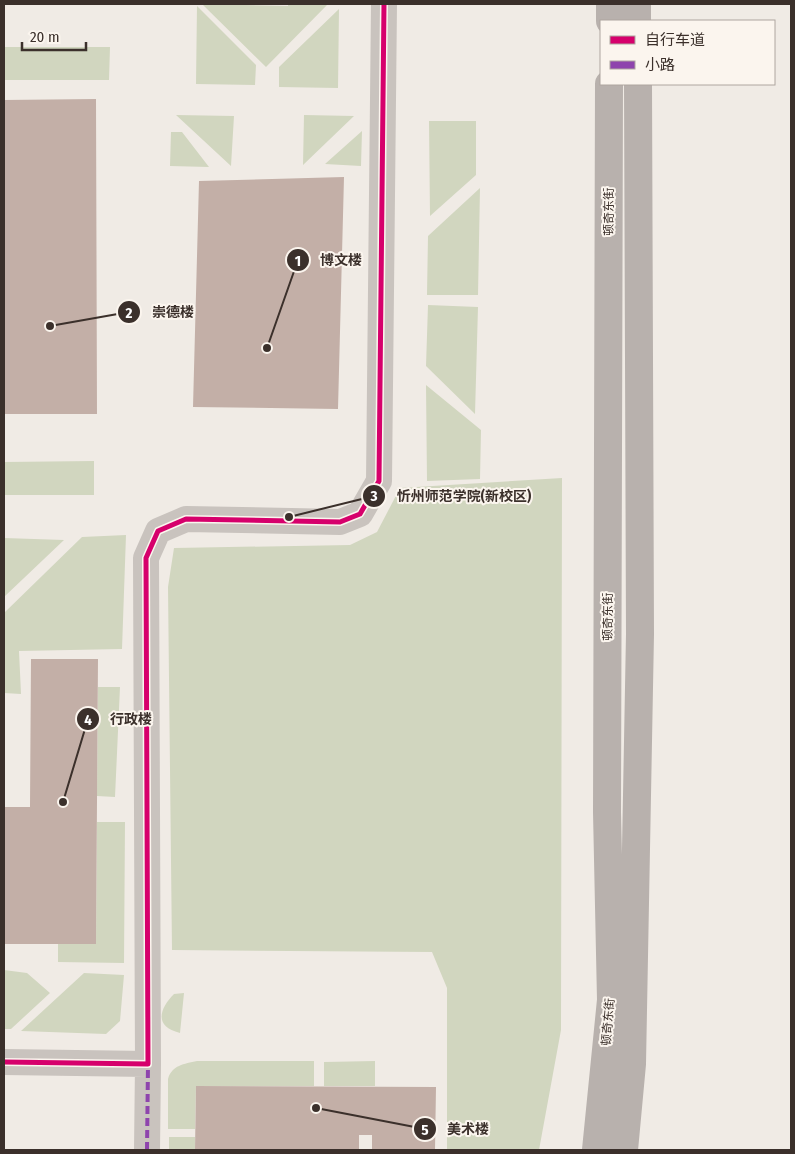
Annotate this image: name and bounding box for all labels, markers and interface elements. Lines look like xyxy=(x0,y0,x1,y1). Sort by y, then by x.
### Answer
scale bar xyxy=(22,20,86,52)
legend xyxy=(600,20,775,85)
text: 20 m xyxy=(30,28,60,46)
text: 自行车道 xyxy=(645,31,705,49)
text: 小路 xyxy=(645,56,675,74)
street label: 顿奇东街 xyxy=(602,188,616,236)
callout: 博文楼 xyxy=(285,246,372,275)
text: 1 xyxy=(295,252,301,270)
text: 博文楼 xyxy=(320,252,362,269)
callout: 崇德楼 xyxy=(117,298,204,327)
text: 2 xyxy=(125,304,133,322)
text: 崇德楼 xyxy=(152,304,194,321)
callout: 忻州师范学院(新校区) xyxy=(362,482,541,511)
text: 3 xyxy=(369,487,378,505)
text: 忻州师范学院(新校区) xyxy=(397,488,531,505)
street label: 顿奇东街 xyxy=(601,593,615,641)
callout: 行政楼 xyxy=(75,705,162,734)
text: 4 xyxy=(84,711,92,729)
text: 行政楼 xyxy=(110,711,152,728)
street label: 顿奇东街 xyxy=(599,997,617,1047)
callout: 美术楼 xyxy=(412,1115,499,1144)
text: 5 xyxy=(421,1121,429,1139)
text: 美术楼 xyxy=(447,1121,489,1138)

